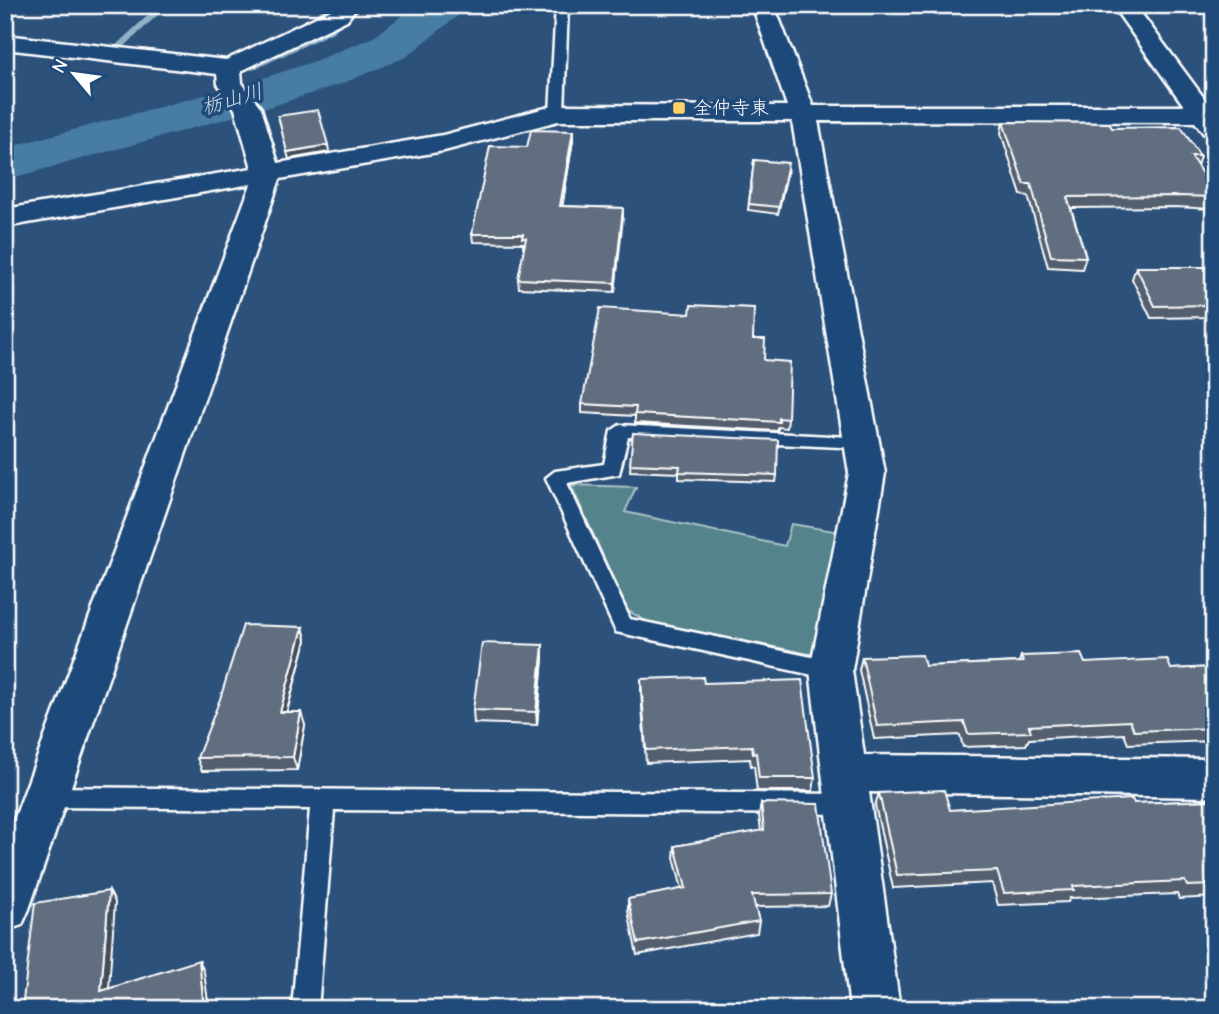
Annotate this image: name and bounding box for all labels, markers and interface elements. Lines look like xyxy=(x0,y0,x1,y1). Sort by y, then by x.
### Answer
north arrow xyxy=(38,38,108,108)
text: N xyxy=(47,55,73,77)
water label: 栃山川 xyxy=(198,79,266,119)
place label: 全仲寺東 xyxy=(693,97,769,119)
marker: 全仲寺東 xyxy=(671,100,687,116)

